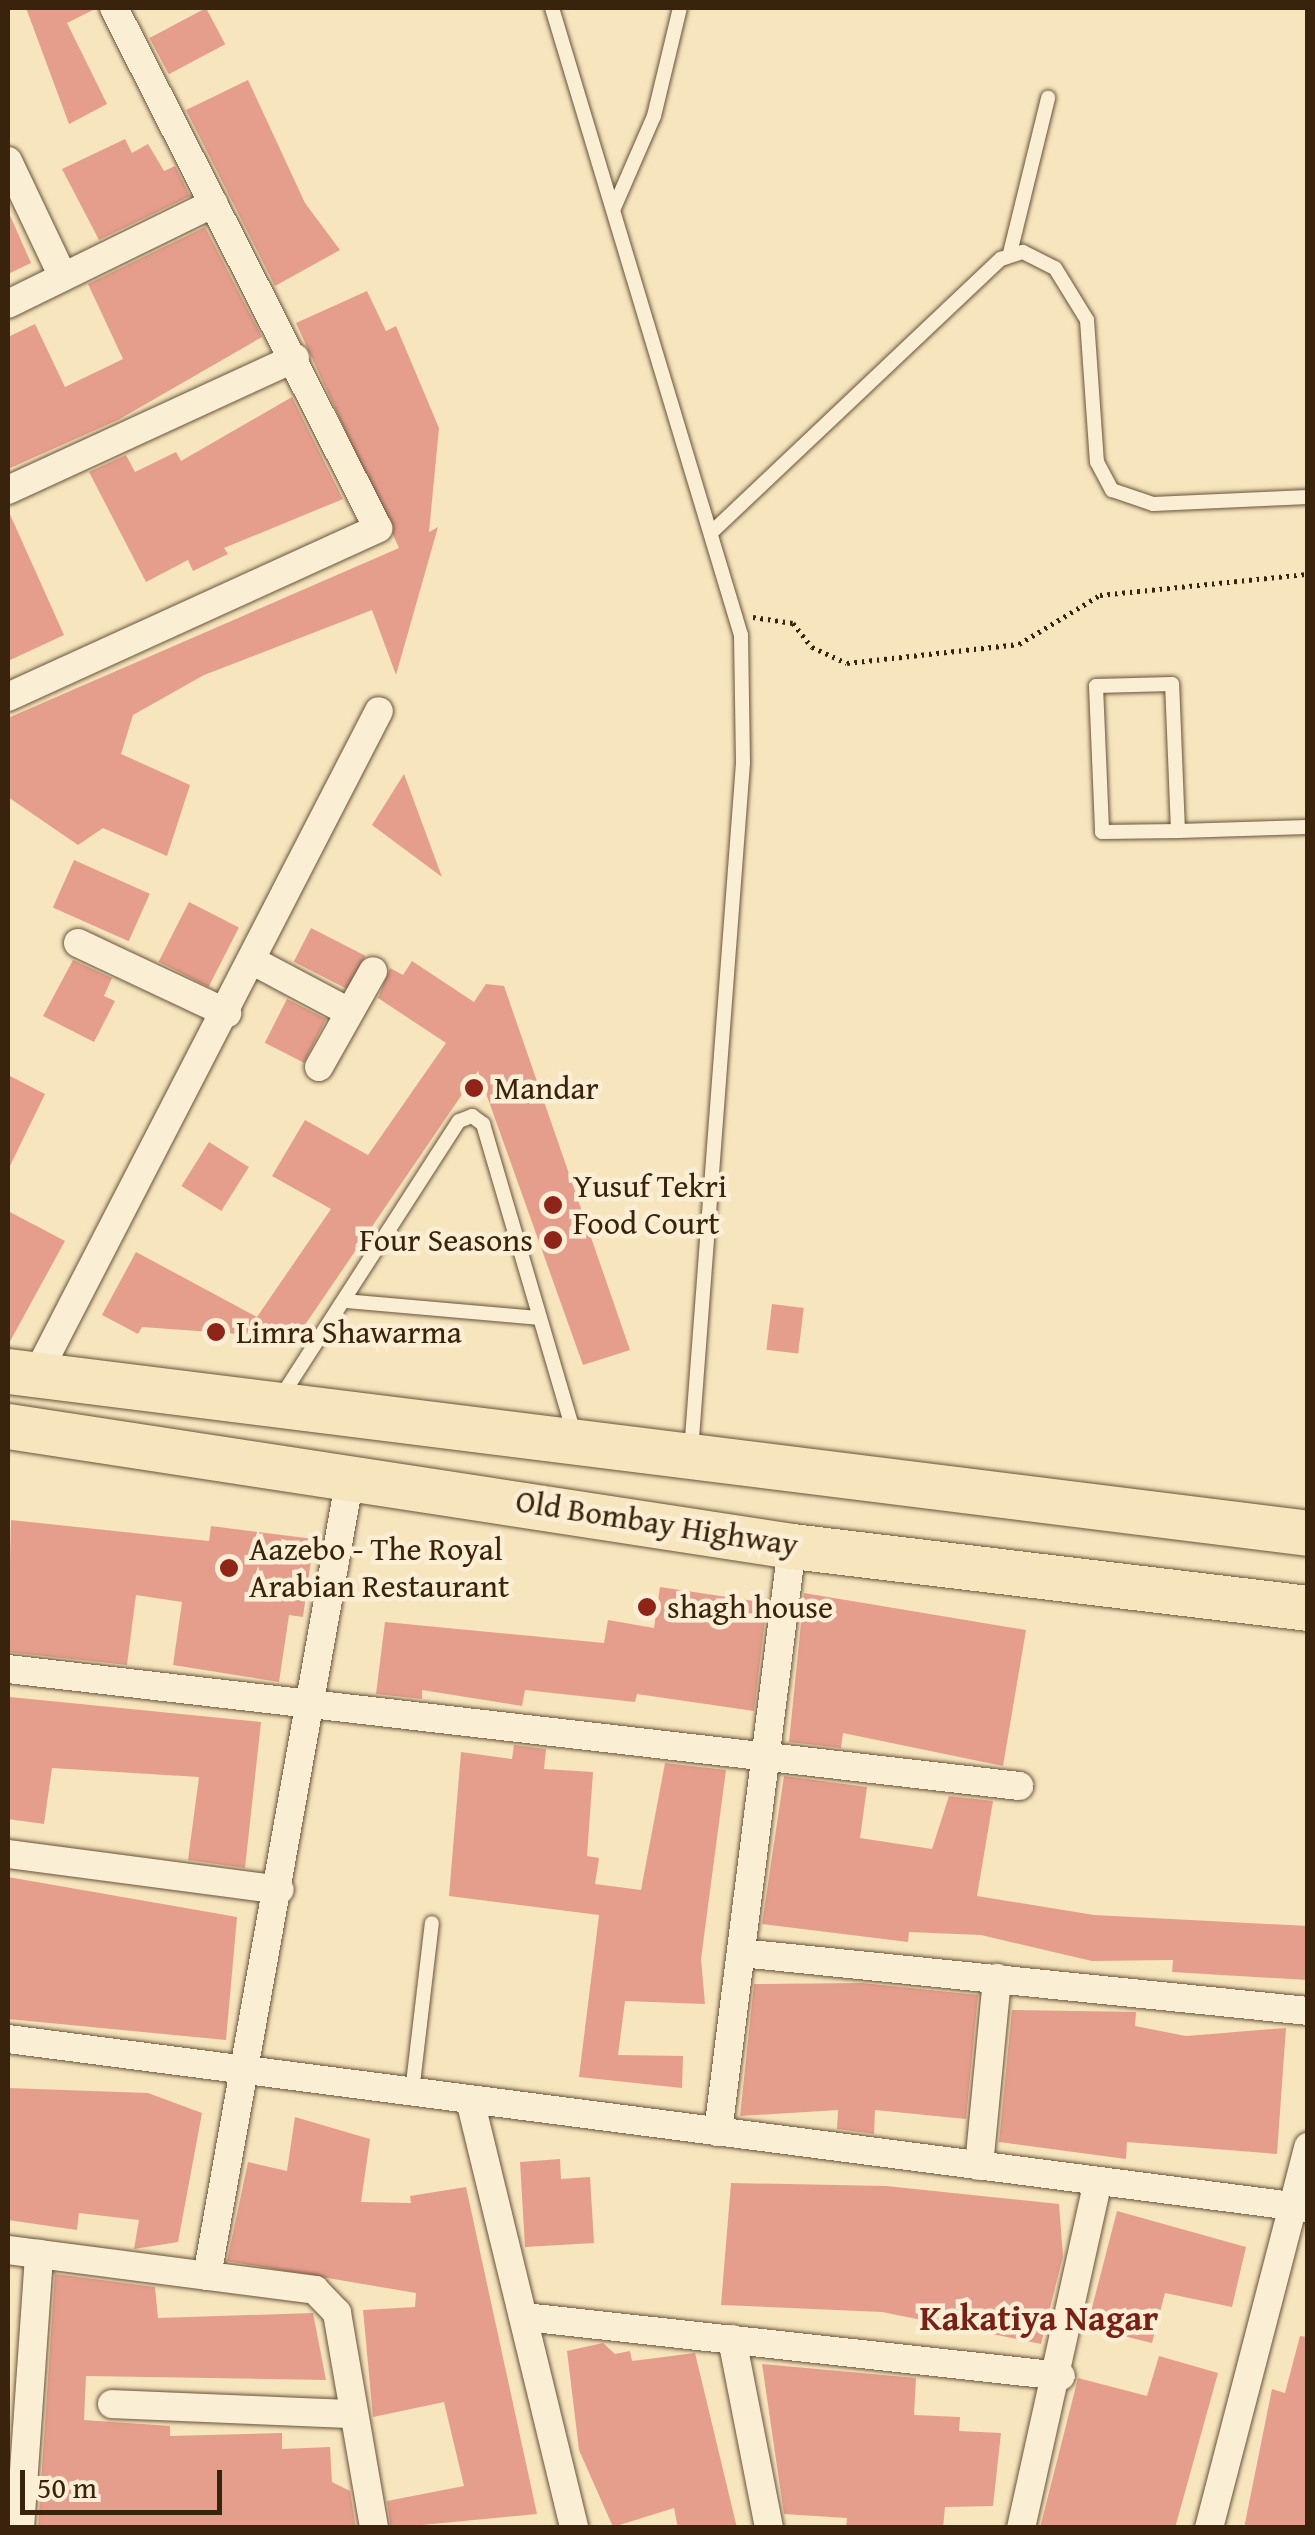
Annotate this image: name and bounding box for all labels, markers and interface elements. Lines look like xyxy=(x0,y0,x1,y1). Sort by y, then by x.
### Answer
place label: Mandar xyxy=(494,1069,599,1107)
marker: Mandar xyxy=(463,1077,485,1099)
place label: Yusuf Tekri Food Court xyxy=(573,1168,727,1243)
marker: Yusuf Tekri Food Court xyxy=(542,1194,564,1216)
place label: Four Seasons xyxy=(359,1221,533,1259)
marker: Four Seasons xyxy=(542,1229,564,1251)
place label: Limra Shawarma xyxy=(236,1313,462,1351)
marker: Limra Shawarma xyxy=(205,1321,227,1343)
street label: Old Bombay Highway xyxy=(513,1482,801,1564)
place label: Aazebo - The Royal Arabian Restaurant xyxy=(249,1531,509,1606)
marker: Aazebo - The Royal Arabian Restaurant xyxy=(218,1557,240,1579)
place label: shagh house xyxy=(667,1588,833,1626)
marker: shagh house xyxy=(636,1596,658,1618)
district label: Kakatiya Nagar xyxy=(920,2297,1158,2339)
scale bar xyxy=(25,2450,228,2512)
text: 50 m xyxy=(37,2465,97,2509)

